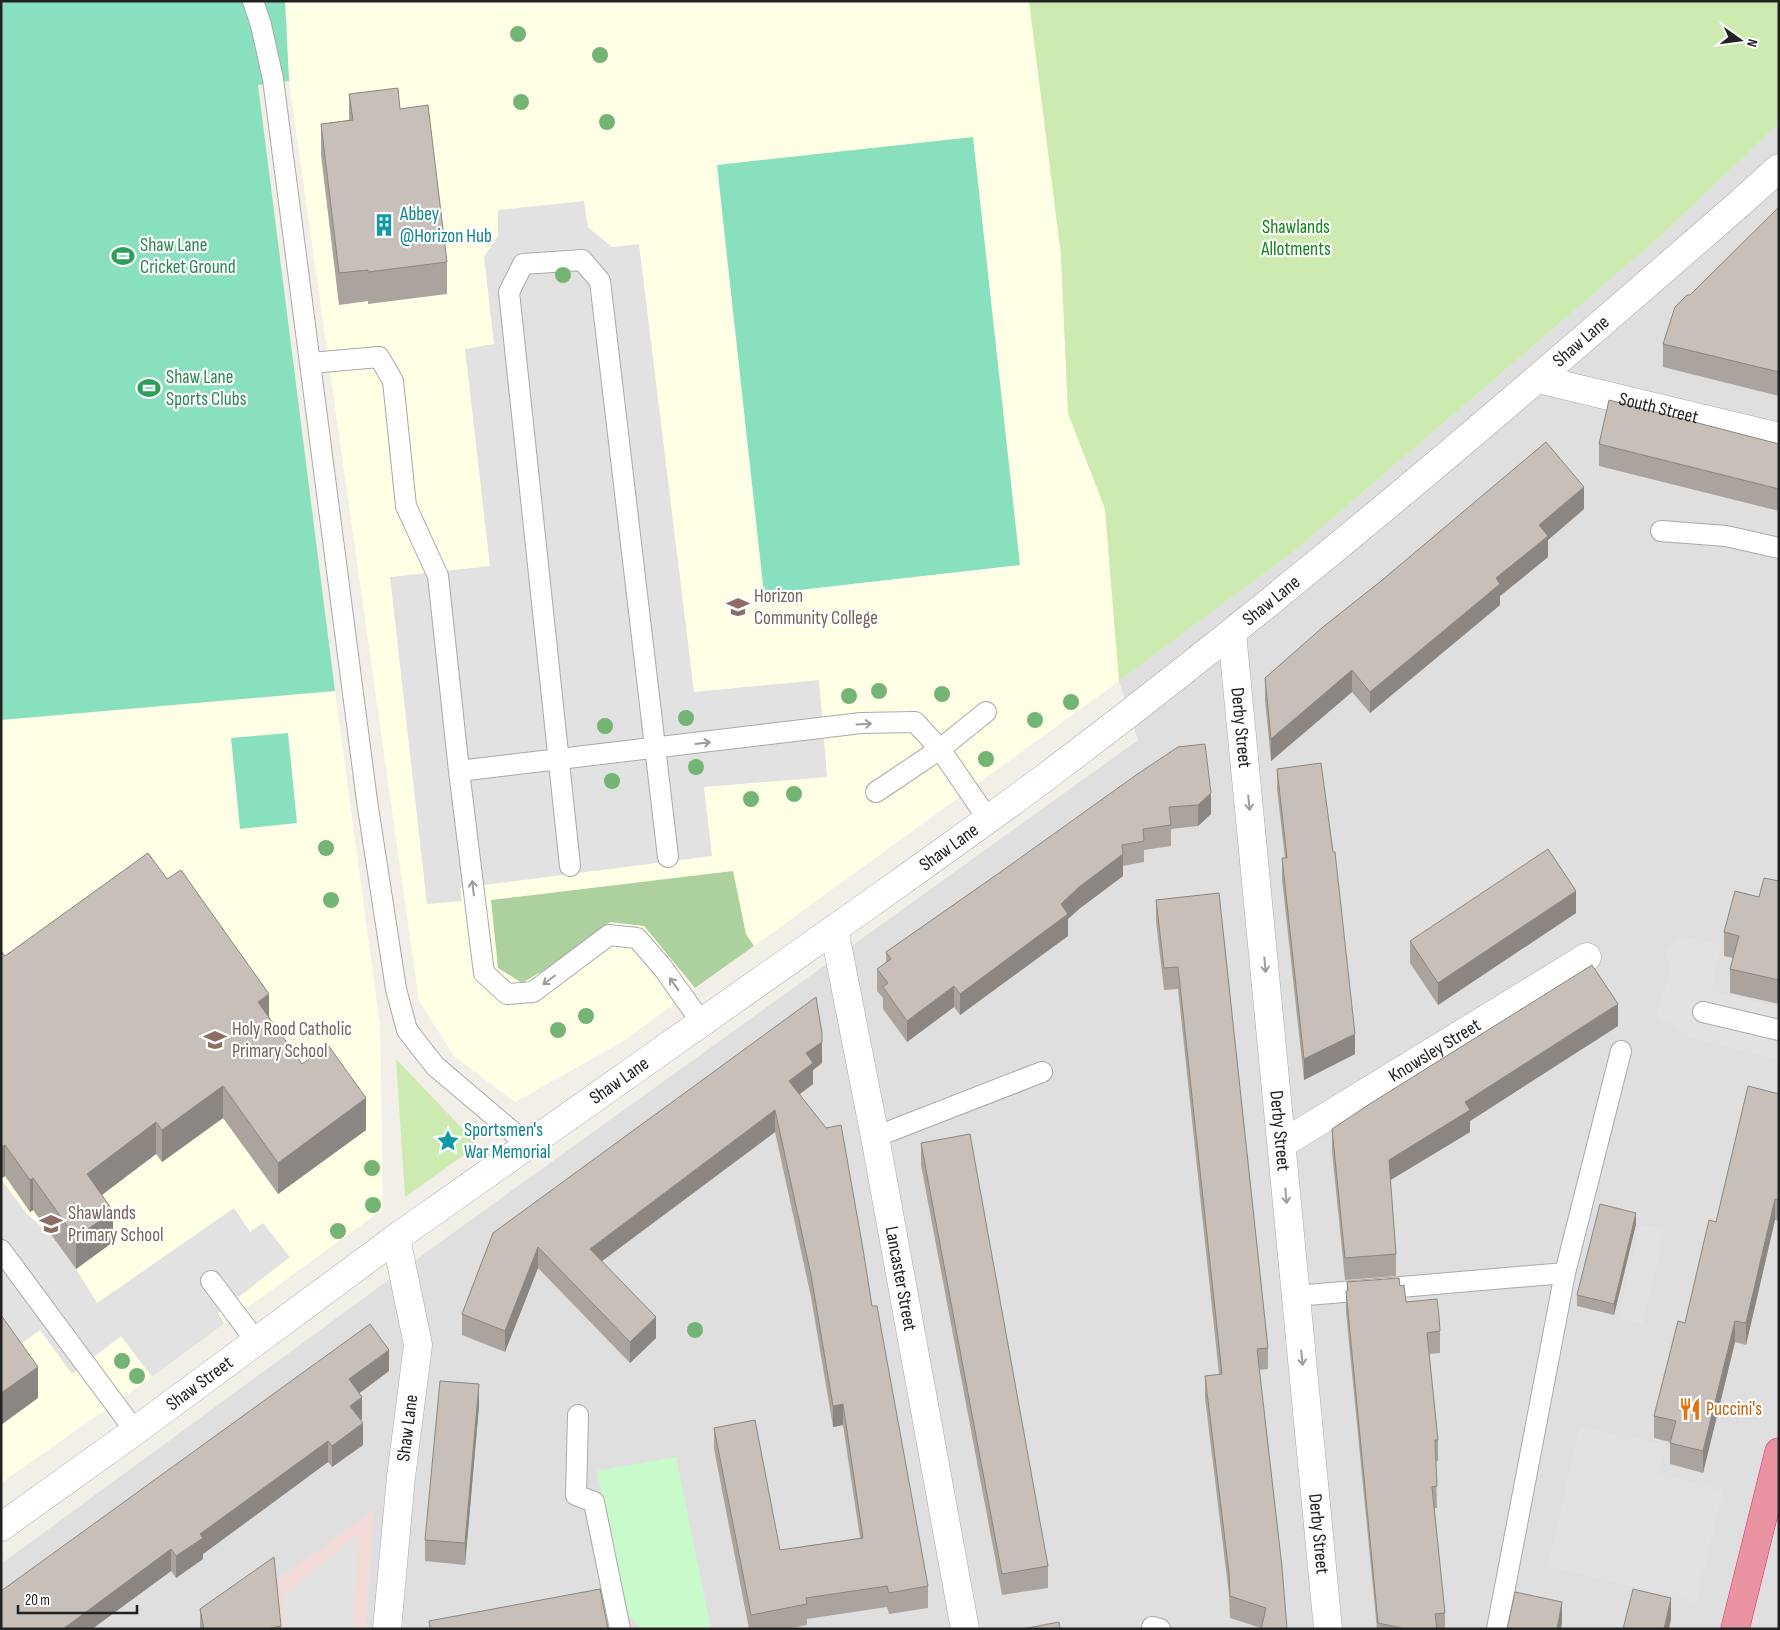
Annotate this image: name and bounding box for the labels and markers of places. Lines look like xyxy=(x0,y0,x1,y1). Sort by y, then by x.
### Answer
place label: Abbey @Horizon Hub xyxy=(399,203,492,248)
building icon: Abbey @Horizon Hub xyxy=(371,212,397,238)
place label: Shaw Lane Cricket Ground xyxy=(140,234,236,279)
sports icon: Shaw Lane Cricket Ground xyxy=(110,243,136,269)
place label: Shaw Lane Sports Clubs xyxy=(166,366,247,411)
sports icon: Shaw Lane Sports Clubs xyxy=(136,375,162,401)
place label: Horizon Community College xyxy=(754,585,878,630)
school or university icon: Horizon Community College xyxy=(725,594,751,620)
place label: Holy Rood Catholic Primary School xyxy=(232,1018,352,1063)
school or university icon: Holy Rood Catholic Primary School xyxy=(202,1027,228,1053)
place label: Sportsmen's War Memorial xyxy=(464,1119,551,1164)
place icon: Sportsmen's War Memorial xyxy=(435,1128,461,1154)
place label: Shawlands Primary School xyxy=(68,1202,164,1247)
school or university icon: Shawlands Primary School xyxy=(38,1211,64,1237)
restaurant icon: Puccini's xyxy=(1677,1396,1703,1422)
place label: Puccini's xyxy=(1706,1398,1762,1421)

